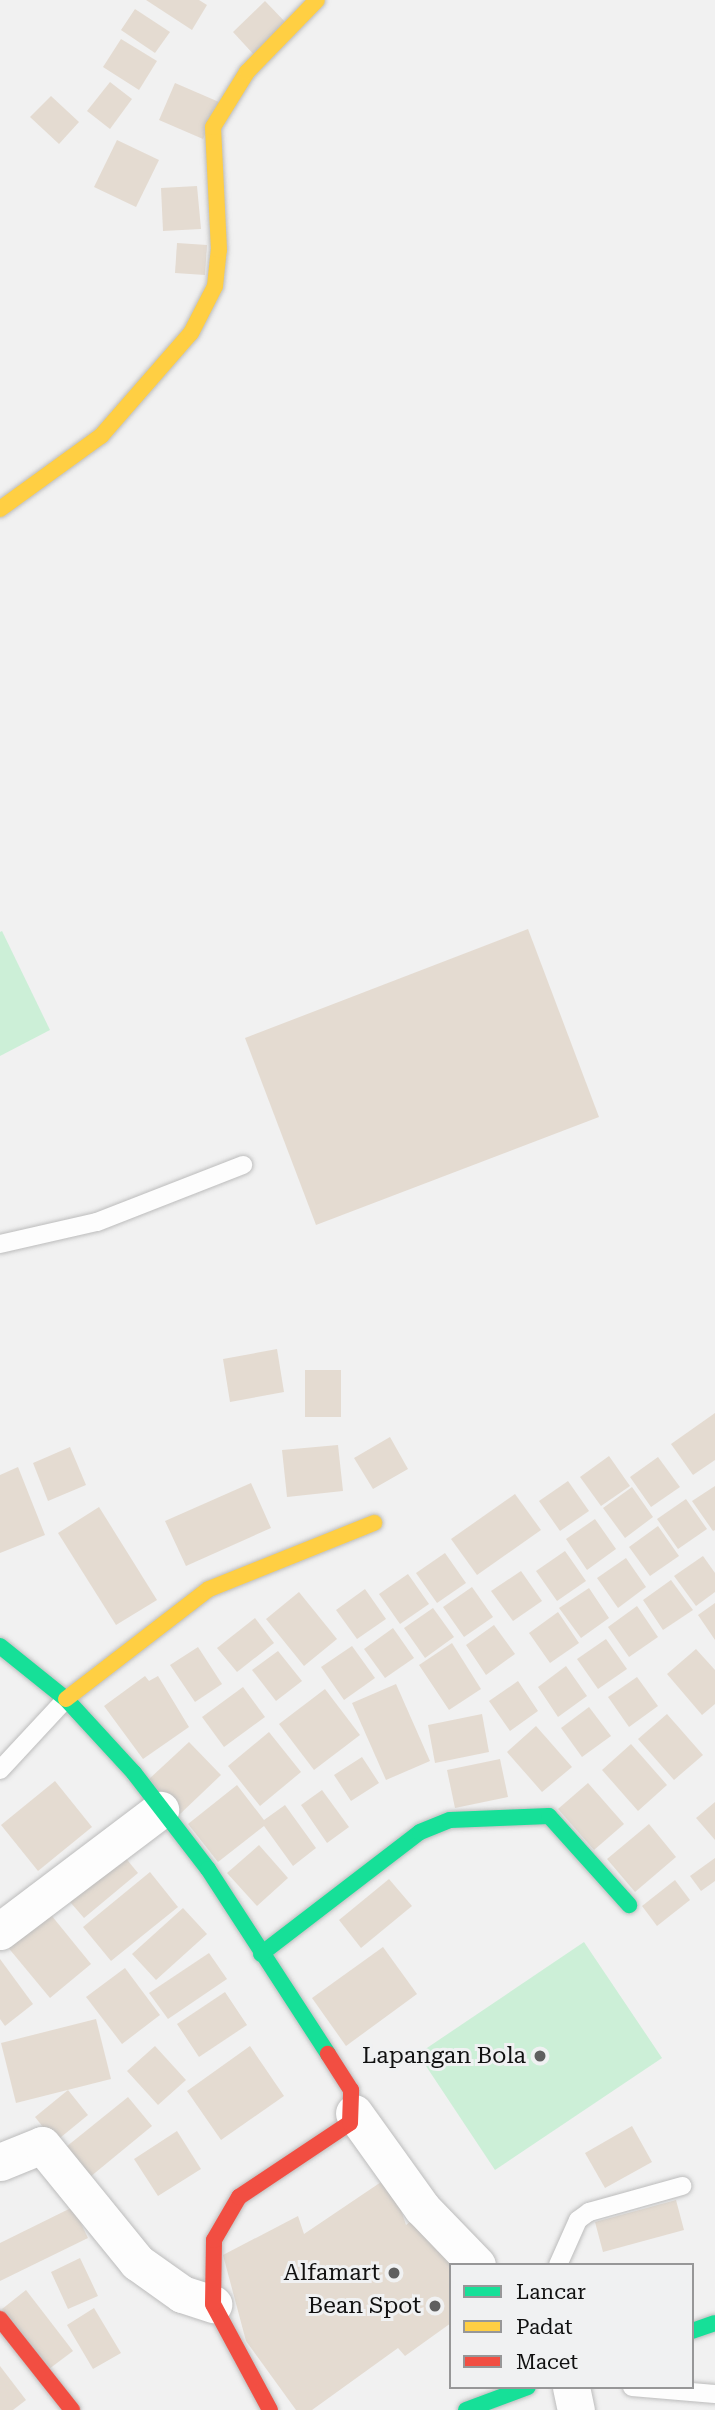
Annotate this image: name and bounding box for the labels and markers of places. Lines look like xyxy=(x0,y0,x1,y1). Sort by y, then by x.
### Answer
place label: Lapangan Bola xyxy=(362,2042,526,2070)
marker: Lapangan Bola xyxy=(532,2048,548,2064)
place label: Alfamart xyxy=(284,2259,380,2287)
marker: Alfamart xyxy=(386,2265,402,2281)
place label: Bean Spot xyxy=(308,2292,421,2320)
marker: Bean Spot xyxy=(427,2298,443,2314)

